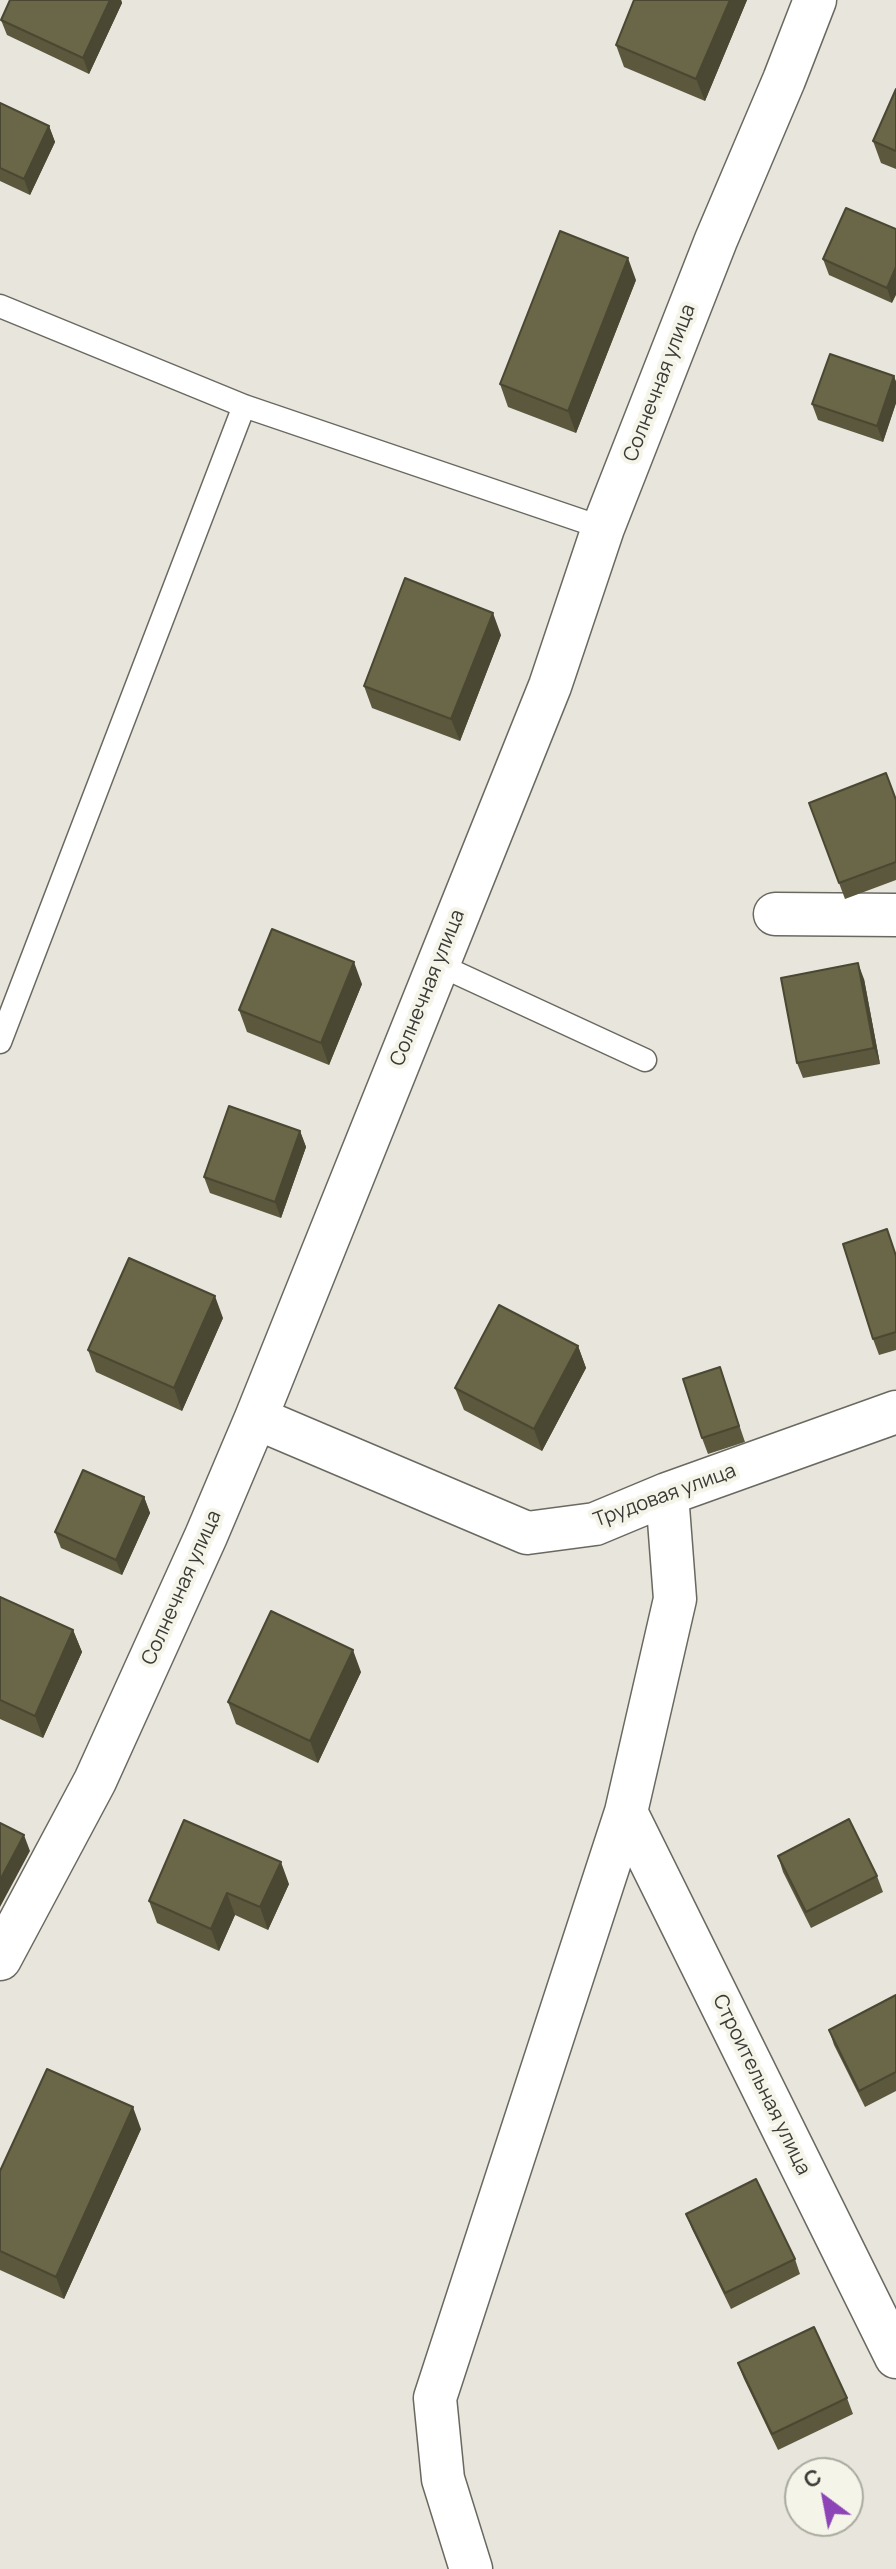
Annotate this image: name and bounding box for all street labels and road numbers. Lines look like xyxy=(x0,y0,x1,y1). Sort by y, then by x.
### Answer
street label: Солнечная улица xyxy=(619,301,701,465)
street label: Солнечная улица xyxy=(386,906,470,1070)
street label: Трудовая улица xyxy=(591,1459,739,1533)
street label: Солнечная улица xyxy=(137,1507,227,1669)
street label: Строительная улица xyxy=(707,1991,815,2179)

